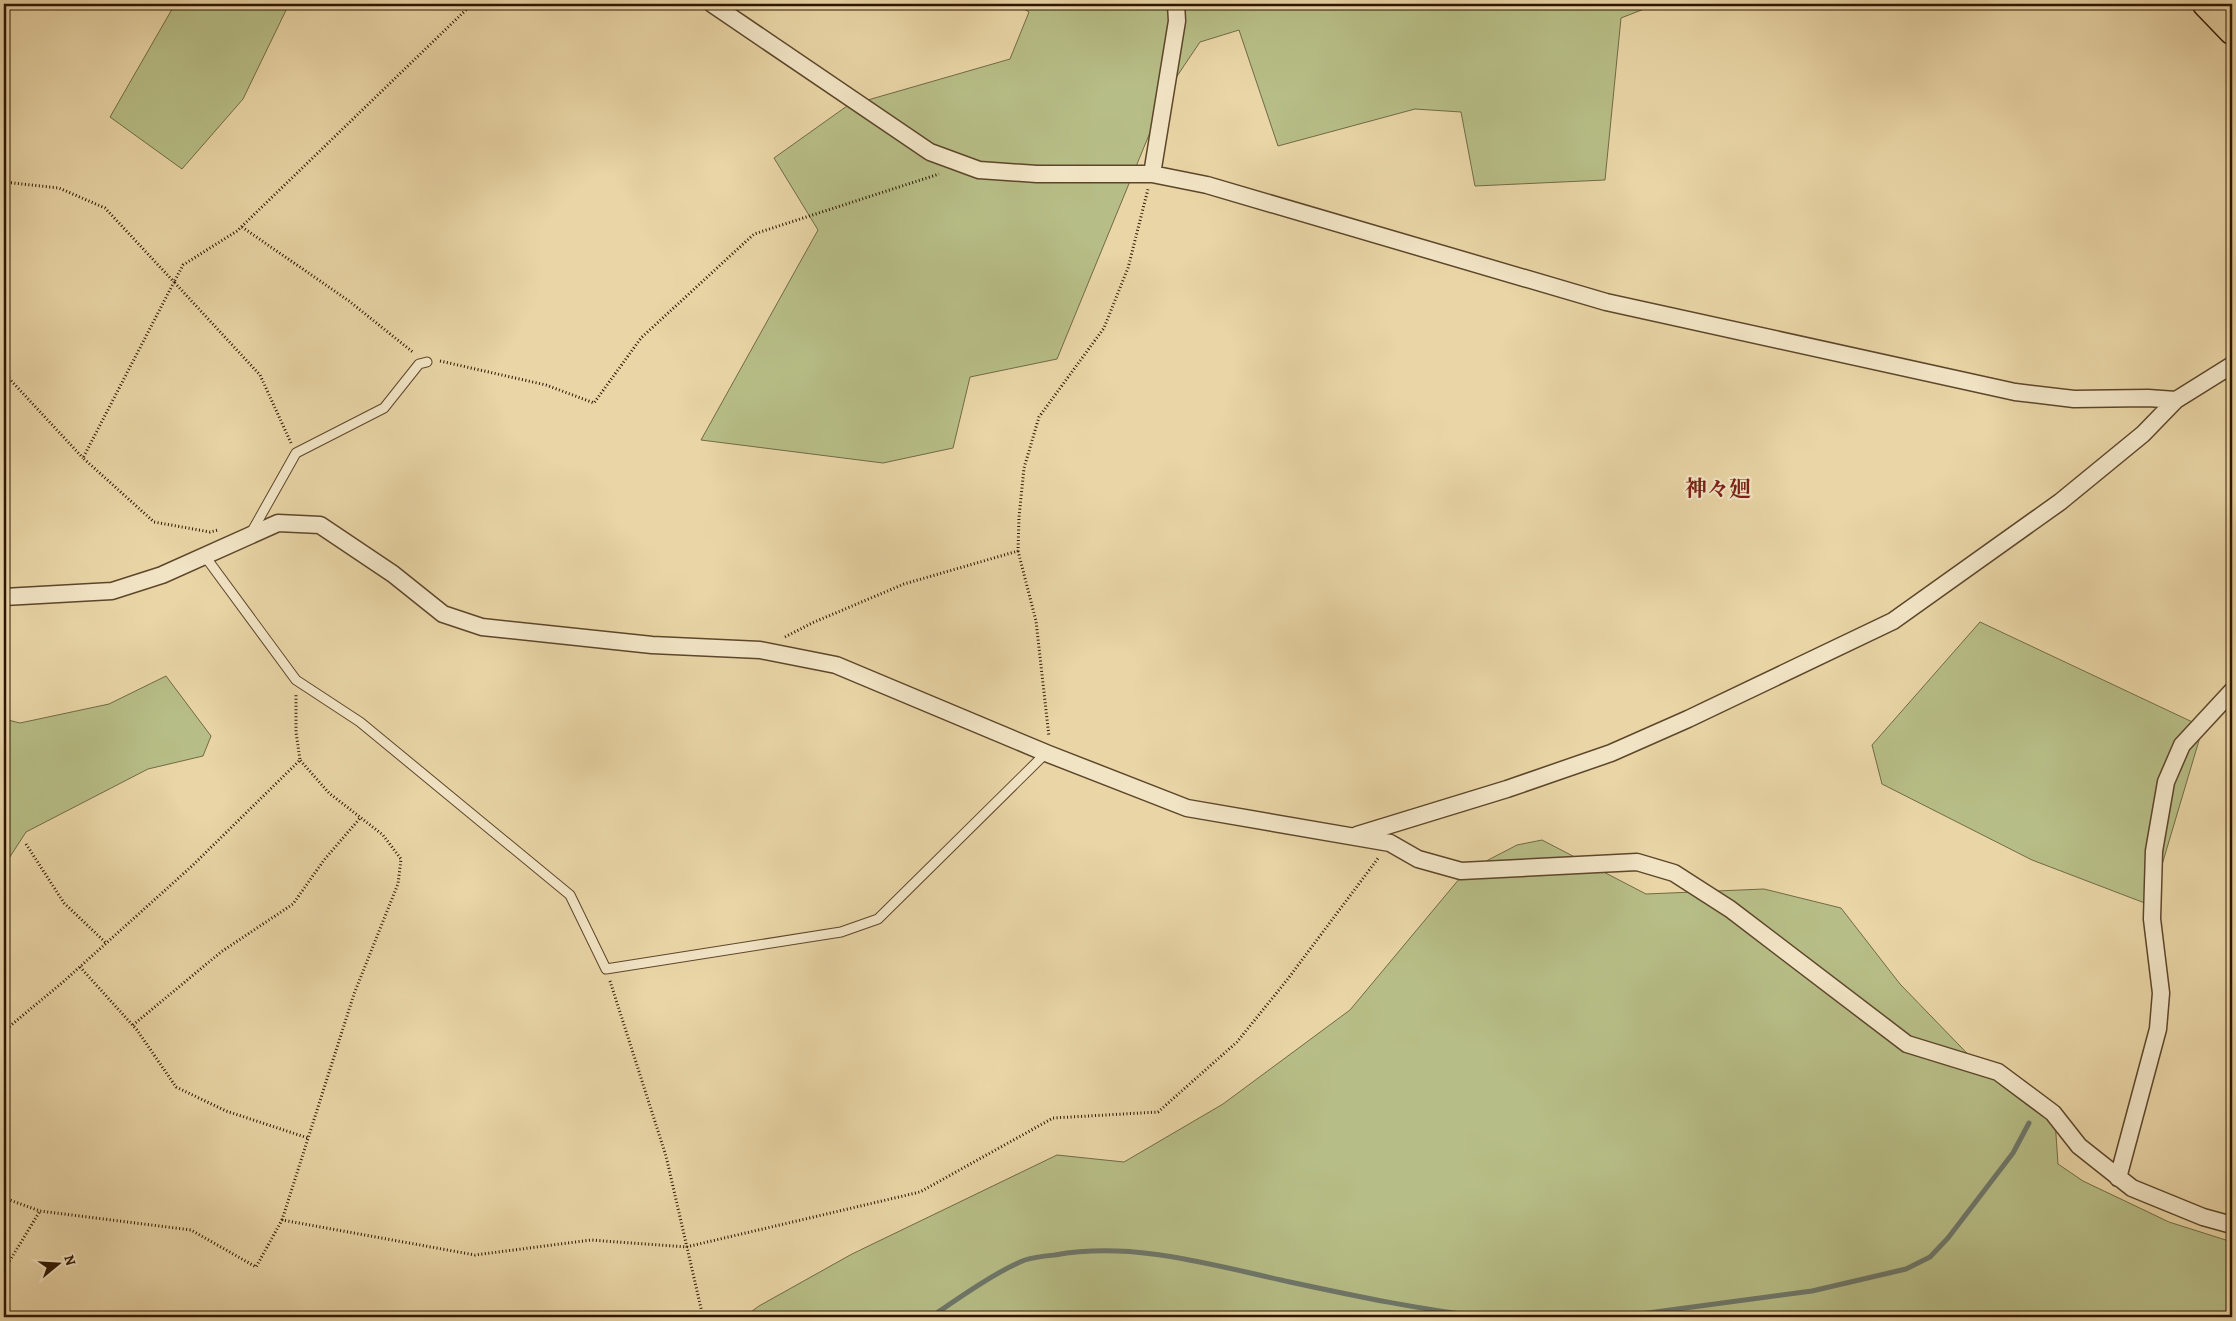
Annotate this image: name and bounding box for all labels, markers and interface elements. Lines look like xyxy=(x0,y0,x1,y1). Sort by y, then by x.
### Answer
district label: 神々廻 xyxy=(1685,474,1751,504)
north arrow xyxy=(32,1238,82,1288)
text: N xyxy=(59,1252,80,1268)

